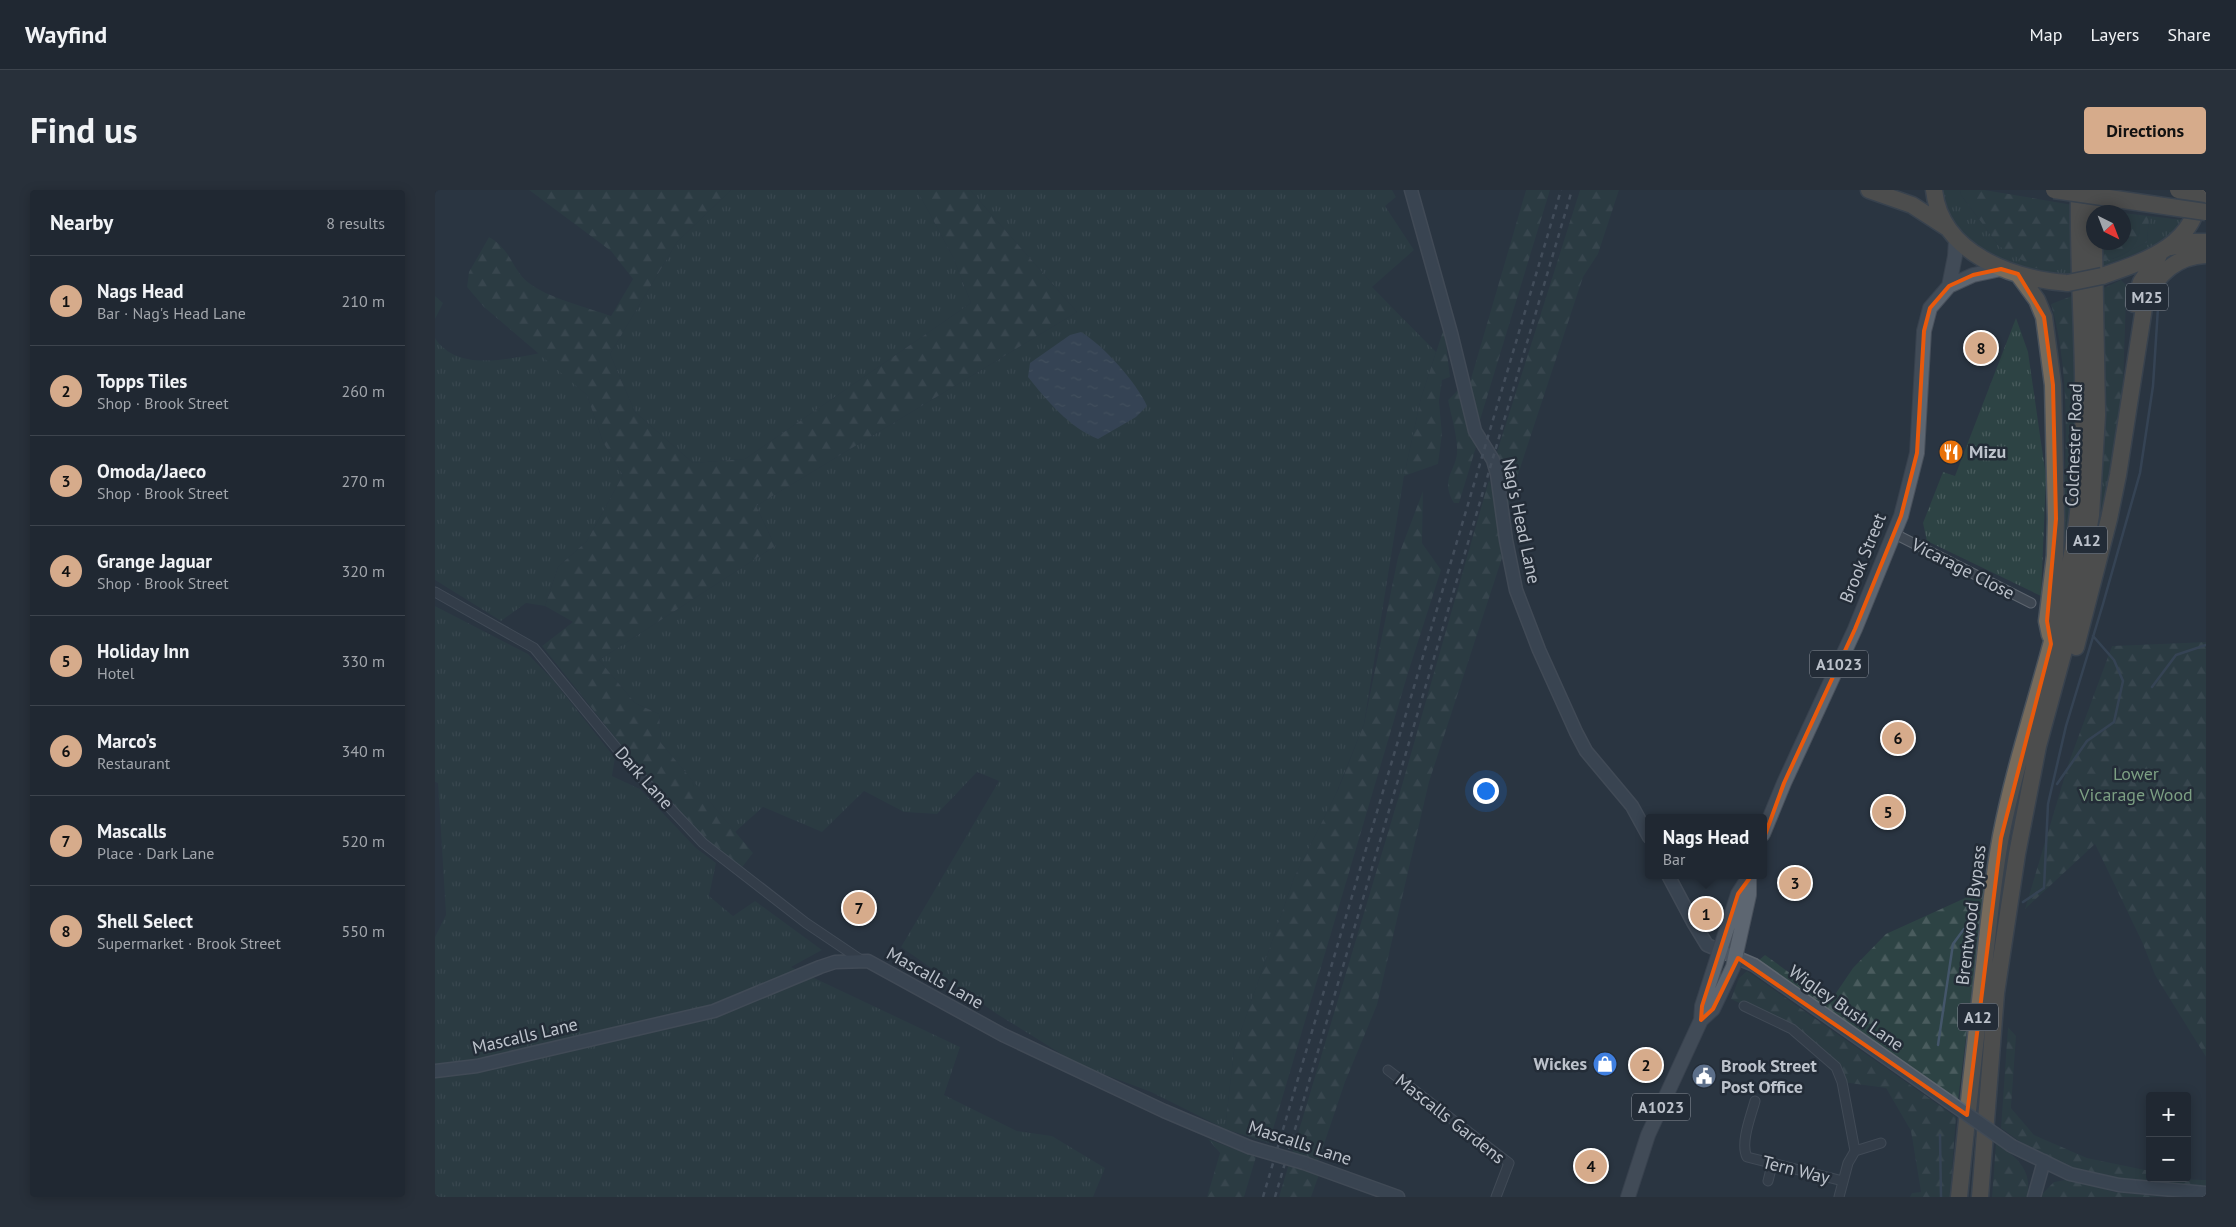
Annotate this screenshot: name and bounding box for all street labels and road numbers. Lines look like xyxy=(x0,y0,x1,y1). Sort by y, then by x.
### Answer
road number: M25 xyxy=(2126,284,2168,310)
street label: Colchester Road xyxy=(2060,383,2087,507)
street label: Nag's Head Lane xyxy=(1497,456,1546,586)
street label: Brook Street xyxy=(1834,510,1891,606)
road number: A12 xyxy=(2067,526,2107,554)
street label: Vicarage Close xyxy=(1907,532,2019,604)
road number: A1023 xyxy=(1810,650,1868,678)
street label: Dark Lane xyxy=(610,742,679,814)
street label: Brentwood Bypass xyxy=(1950,843,1991,986)
street label: Mascalls Lane xyxy=(883,941,988,1014)
street label: Wigley Bush Lane xyxy=(1784,959,1908,1056)
road number: A12 xyxy=(1958,1004,1998,1030)
street label: Mascalls Lane xyxy=(470,1012,580,1059)
street label: Mascalls Gardens xyxy=(1391,1069,1510,1169)
road number: A1023 xyxy=(1632,1094,1690,1120)
street label: Mascalls Lane xyxy=(1245,1115,1355,1170)
street label: Tern Way xyxy=(1760,1150,1833,1189)

